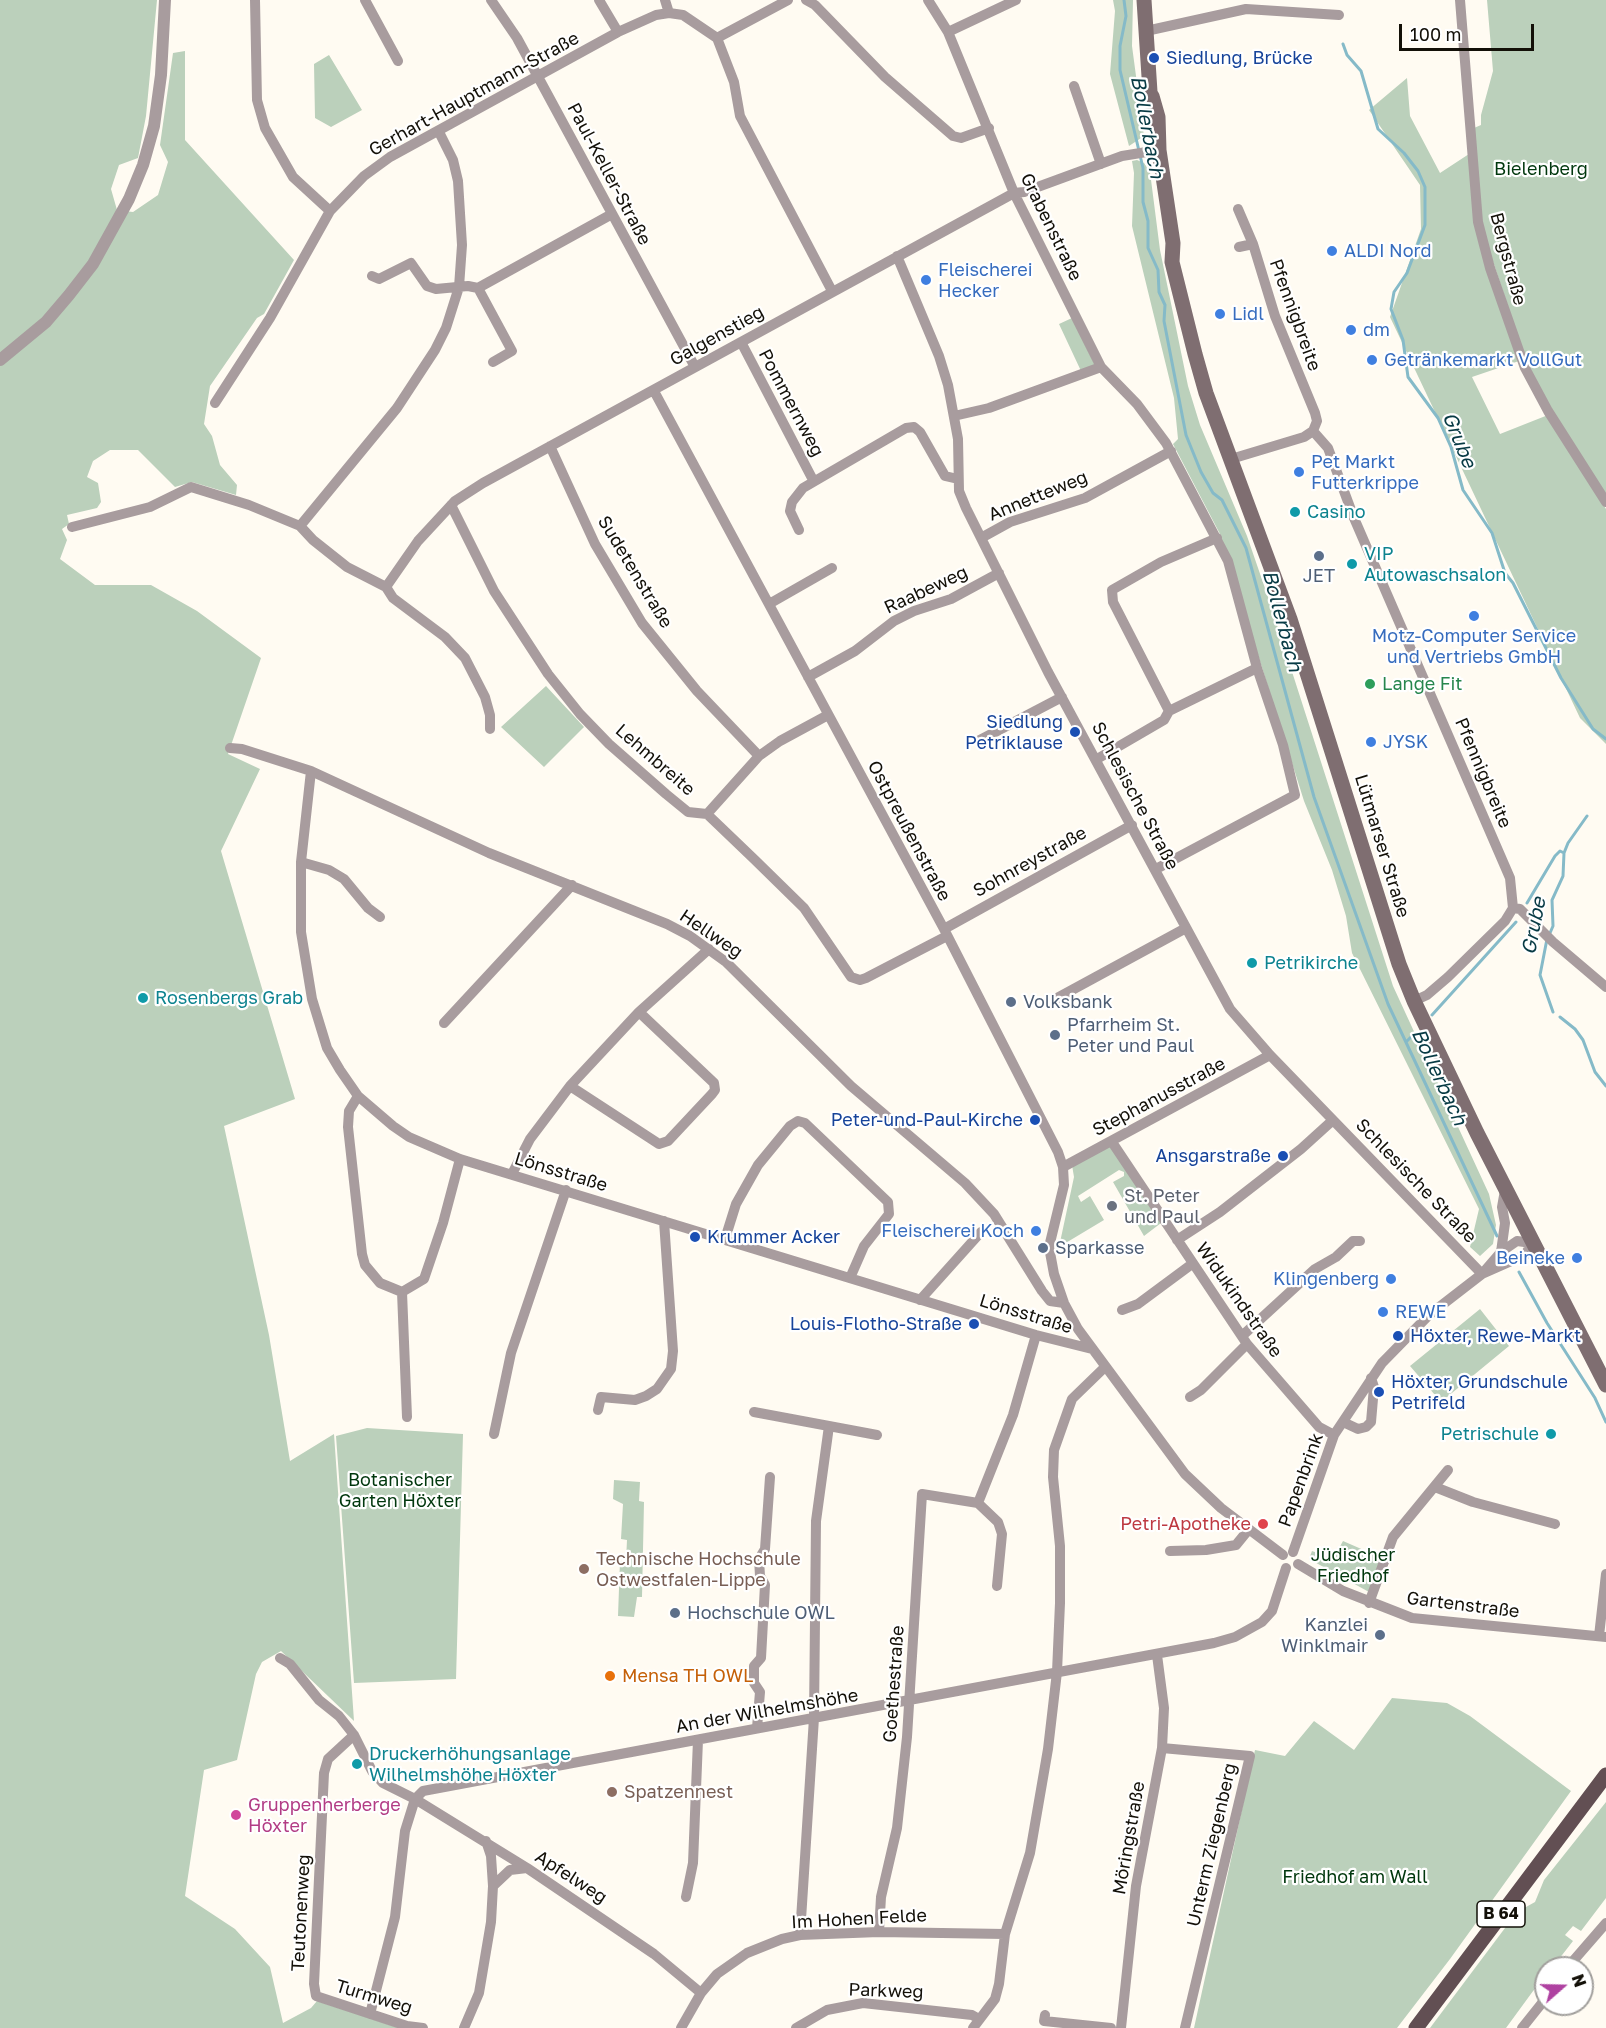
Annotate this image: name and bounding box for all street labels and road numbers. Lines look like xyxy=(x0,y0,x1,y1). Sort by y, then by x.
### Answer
street label: Gerhart-Hauptmann-Straße xyxy=(365,27,583,161)
street label: Paul-Keller-Straße xyxy=(562,99,656,249)
street label: Grabenstraße xyxy=(1016,170,1086,284)
street label: Bergstraße xyxy=(1485,210,1531,308)
street label: Pfennigbreite xyxy=(1265,256,1325,374)
street label: Galgenstieg xyxy=(666,301,768,371)
street label: Pommernweg xyxy=(754,346,828,460)
street label: Annetteweg xyxy=(985,466,1091,526)
street label: Sudetenstraße xyxy=(593,512,677,632)
street label: Raabeweg xyxy=(881,561,971,619)
street label: Pfennigbreite xyxy=(1450,715,1516,831)
street label: Schlesische Straße xyxy=(1087,718,1183,874)
street label: Lehmbreite xyxy=(611,720,699,800)
street label: Ostpreußenstraße xyxy=(863,757,955,905)
street label: Lütmarser Straße xyxy=(1350,772,1414,920)
street label: Sohnreystraße xyxy=(970,822,1090,902)
street label: Hellweg xyxy=(675,905,747,963)
street label: Stephanusstraße xyxy=(1089,1053,1229,1141)
street label: Schlesische Straße xyxy=(1351,1114,1481,1248)
street label: Lönsstraße xyxy=(512,1148,610,1196)
street label: Widukindstraße xyxy=(1191,1238,1287,1362)
street label: Lönsstraße xyxy=(977,1290,1075,1338)
street label: Papenbrink xyxy=(1274,1430,1328,1530)
street label: Gartenstraße xyxy=(1405,1587,1521,1623)
street label: Goethestraße xyxy=(879,1625,909,1743)
street label: An der Wilhelmshöhe xyxy=(674,1684,860,1738)
street label: Unterm Ziegenberg xyxy=(1183,1761,1241,1929)
street label: Möringstraße xyxy=(1108,1780,1150,1896)
street label: Apfelweg xyxy=(531,1846,611,1908)
street label: Teutonenweg xyxy=(287,1854,315,1972)
road number: B 64 xyxy=(1477,1901,1525,1927)
street label: Im Hohen Felde xyxy=(791,1905,927,1933)
street label: Turmweg xyxy=(333,1975,415,2019)
street label: Parkweg xyxy=(848,1979,924,2003)

